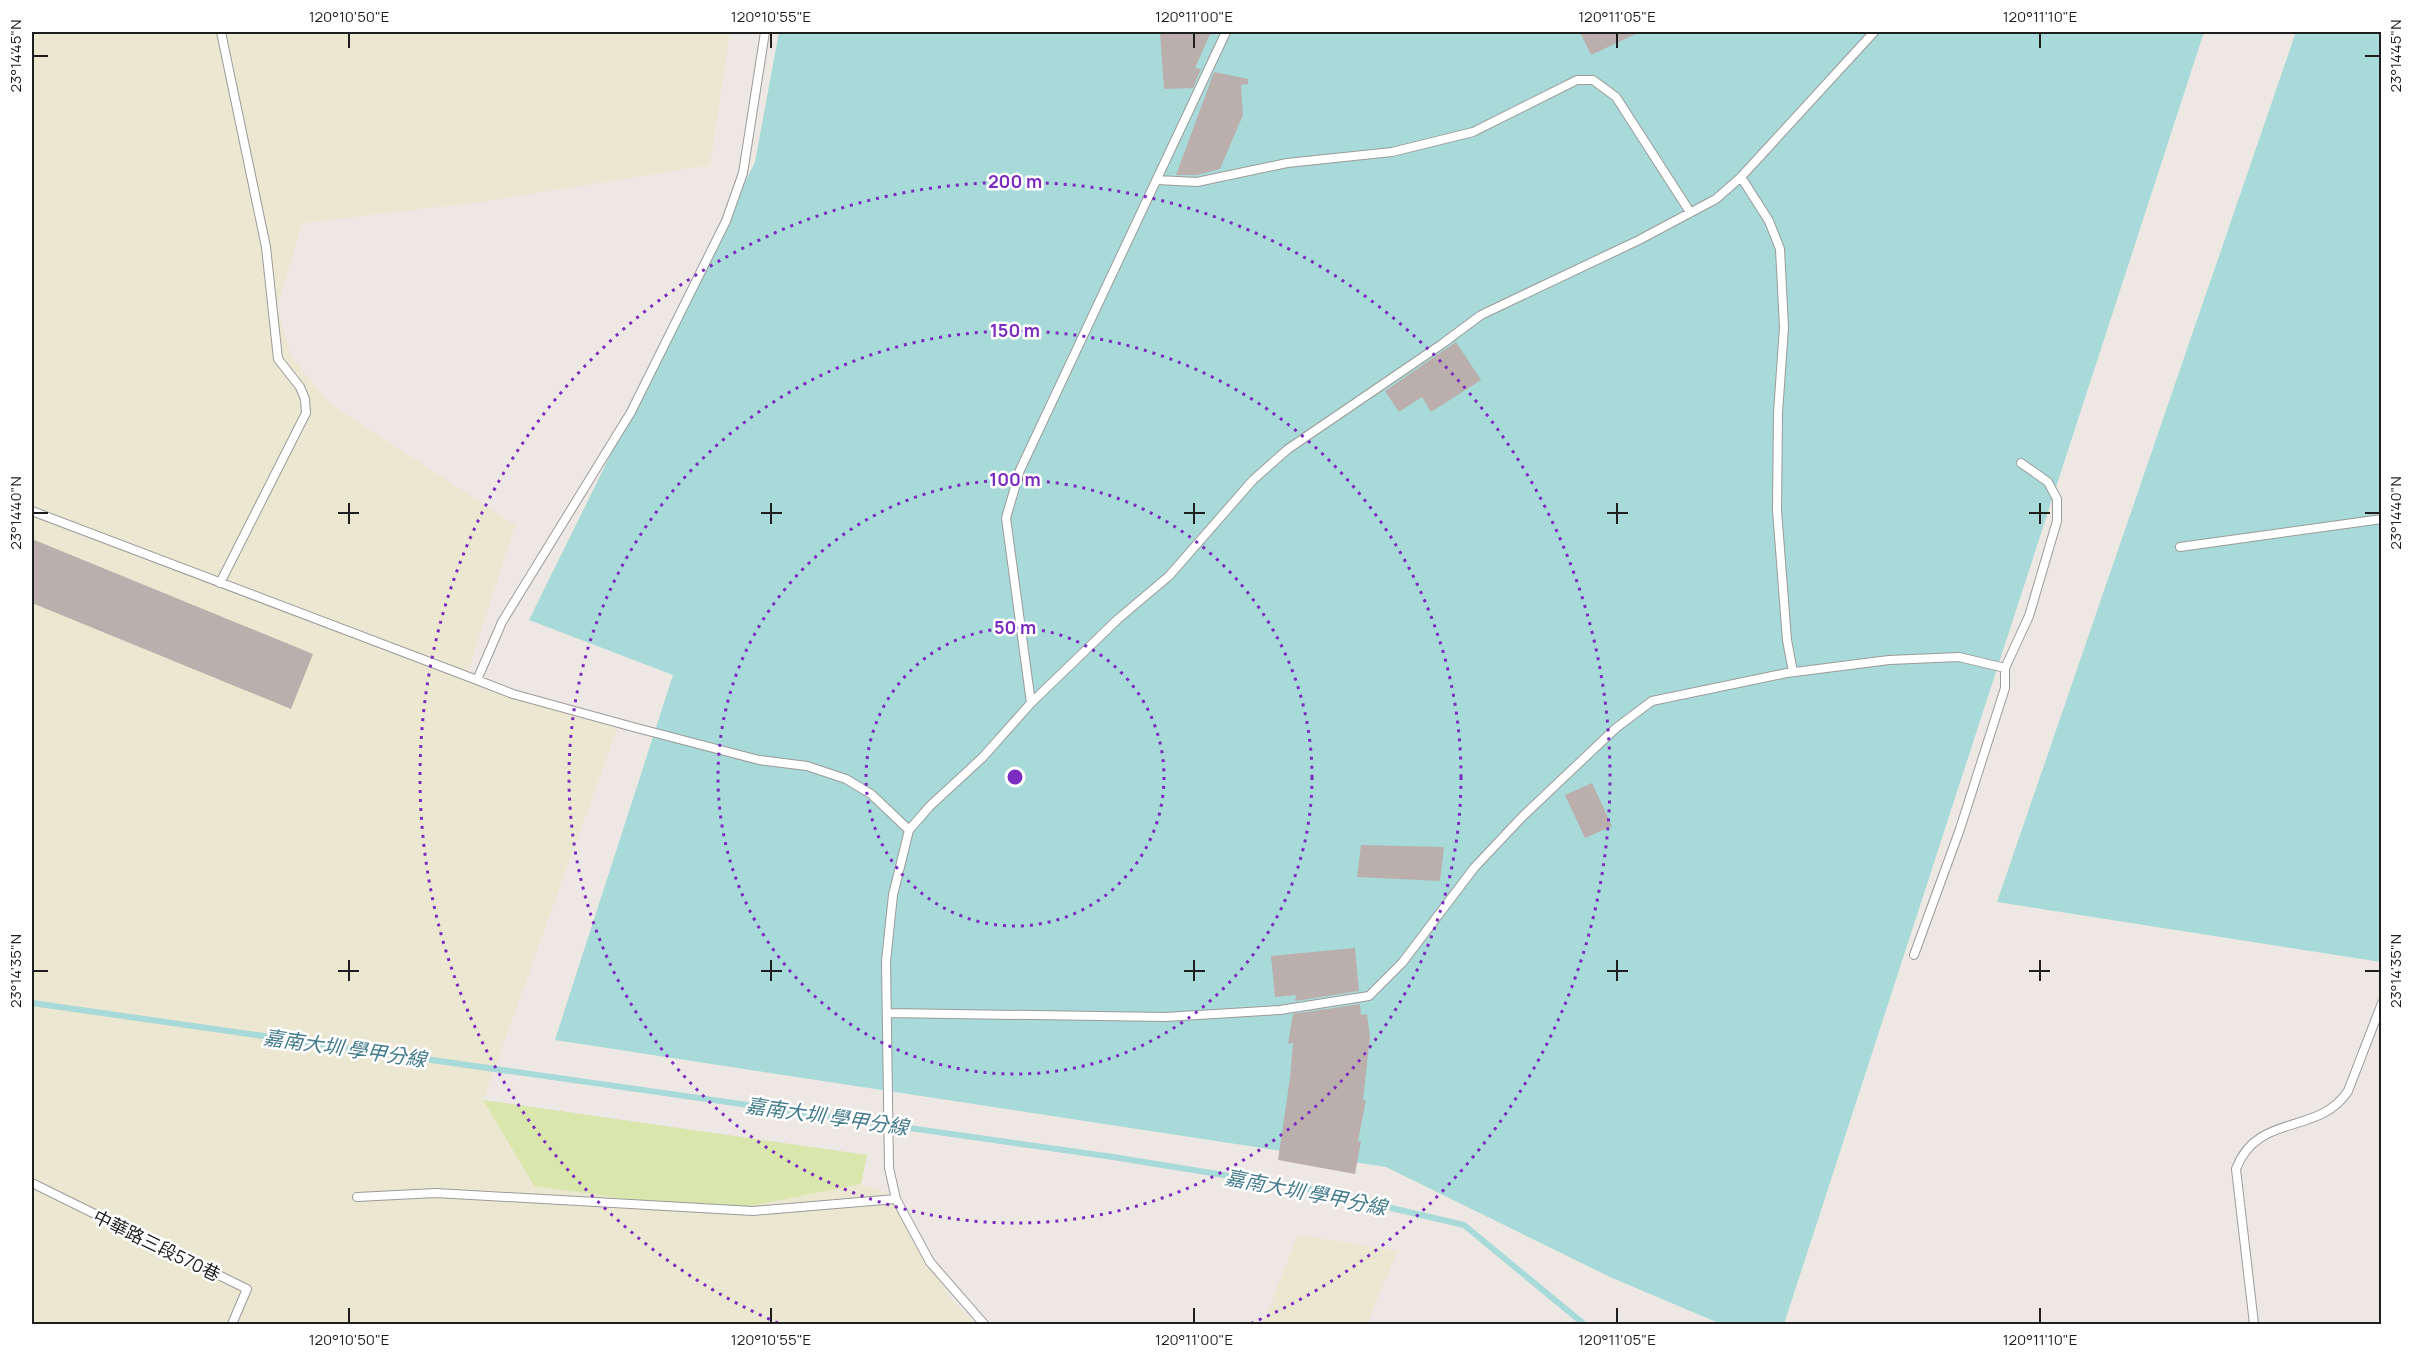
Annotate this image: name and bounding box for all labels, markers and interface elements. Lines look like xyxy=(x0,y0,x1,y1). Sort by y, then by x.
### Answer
text: 120°10'50"E xyxy=(309,6,389,27)
text: 120°10'55"E xyxy=(731,6,811,27)
text: 120°11'00"E xyxy=(1155,6,1233,27)
text: 120°11'05"E xyxy=(1578,6,1656,27)
text: 120°11'10"E xyxy=(2003,6,2077,27)
text: 23°14'45"N xyxy=(5,20,26,92)
text: 23°14'45"N xyxy=(2385,20,2406,92)
text: 200 m xyxy=(988,169,1042,193)
text: 150 m xyxy=(990,318,1040,342)
text: 100 m xyxy=(989,467,1041,491)
text: 23°14'40"N xyxy=(5,476,26,550)
text: 23°14'40"N xyxy=(2385,476,2406,550)
text: 50 m xyxy=(994,615,1036,639)
centre of rings xyxy=(1005,767,1025,787)
text: 23°14'35"N xyxy=(5,934,26,1008)
text: 23°14'35"N xyxy=(2385,934,2406,1008)
water label: 嘉南大圳 學甲分線 xyxy=(262,1023,430,1073)
water label: 嘉南大圳 學甲分線 xyxy=(744,1091,912,1141)
water label: 嘉南大圳 學甲分線 xyxy=(1223,1163,1391,1221)
street label: 中華路三段570巷 xyxy=(90,1204,224,1286)
text: 120°10'50"E xyxy=(309,1329,389,1350)
text: 120°10'55"E xyxy=(731,1329,811,1350)
text: 120°11'00"E xyxy=(1155,1329,1233,1350)
text: 120°11'05"E xyxy=(1578,1329,1656,1350)
text: 120°11'10"E xyxy=(2003,1329,2077,1350)

